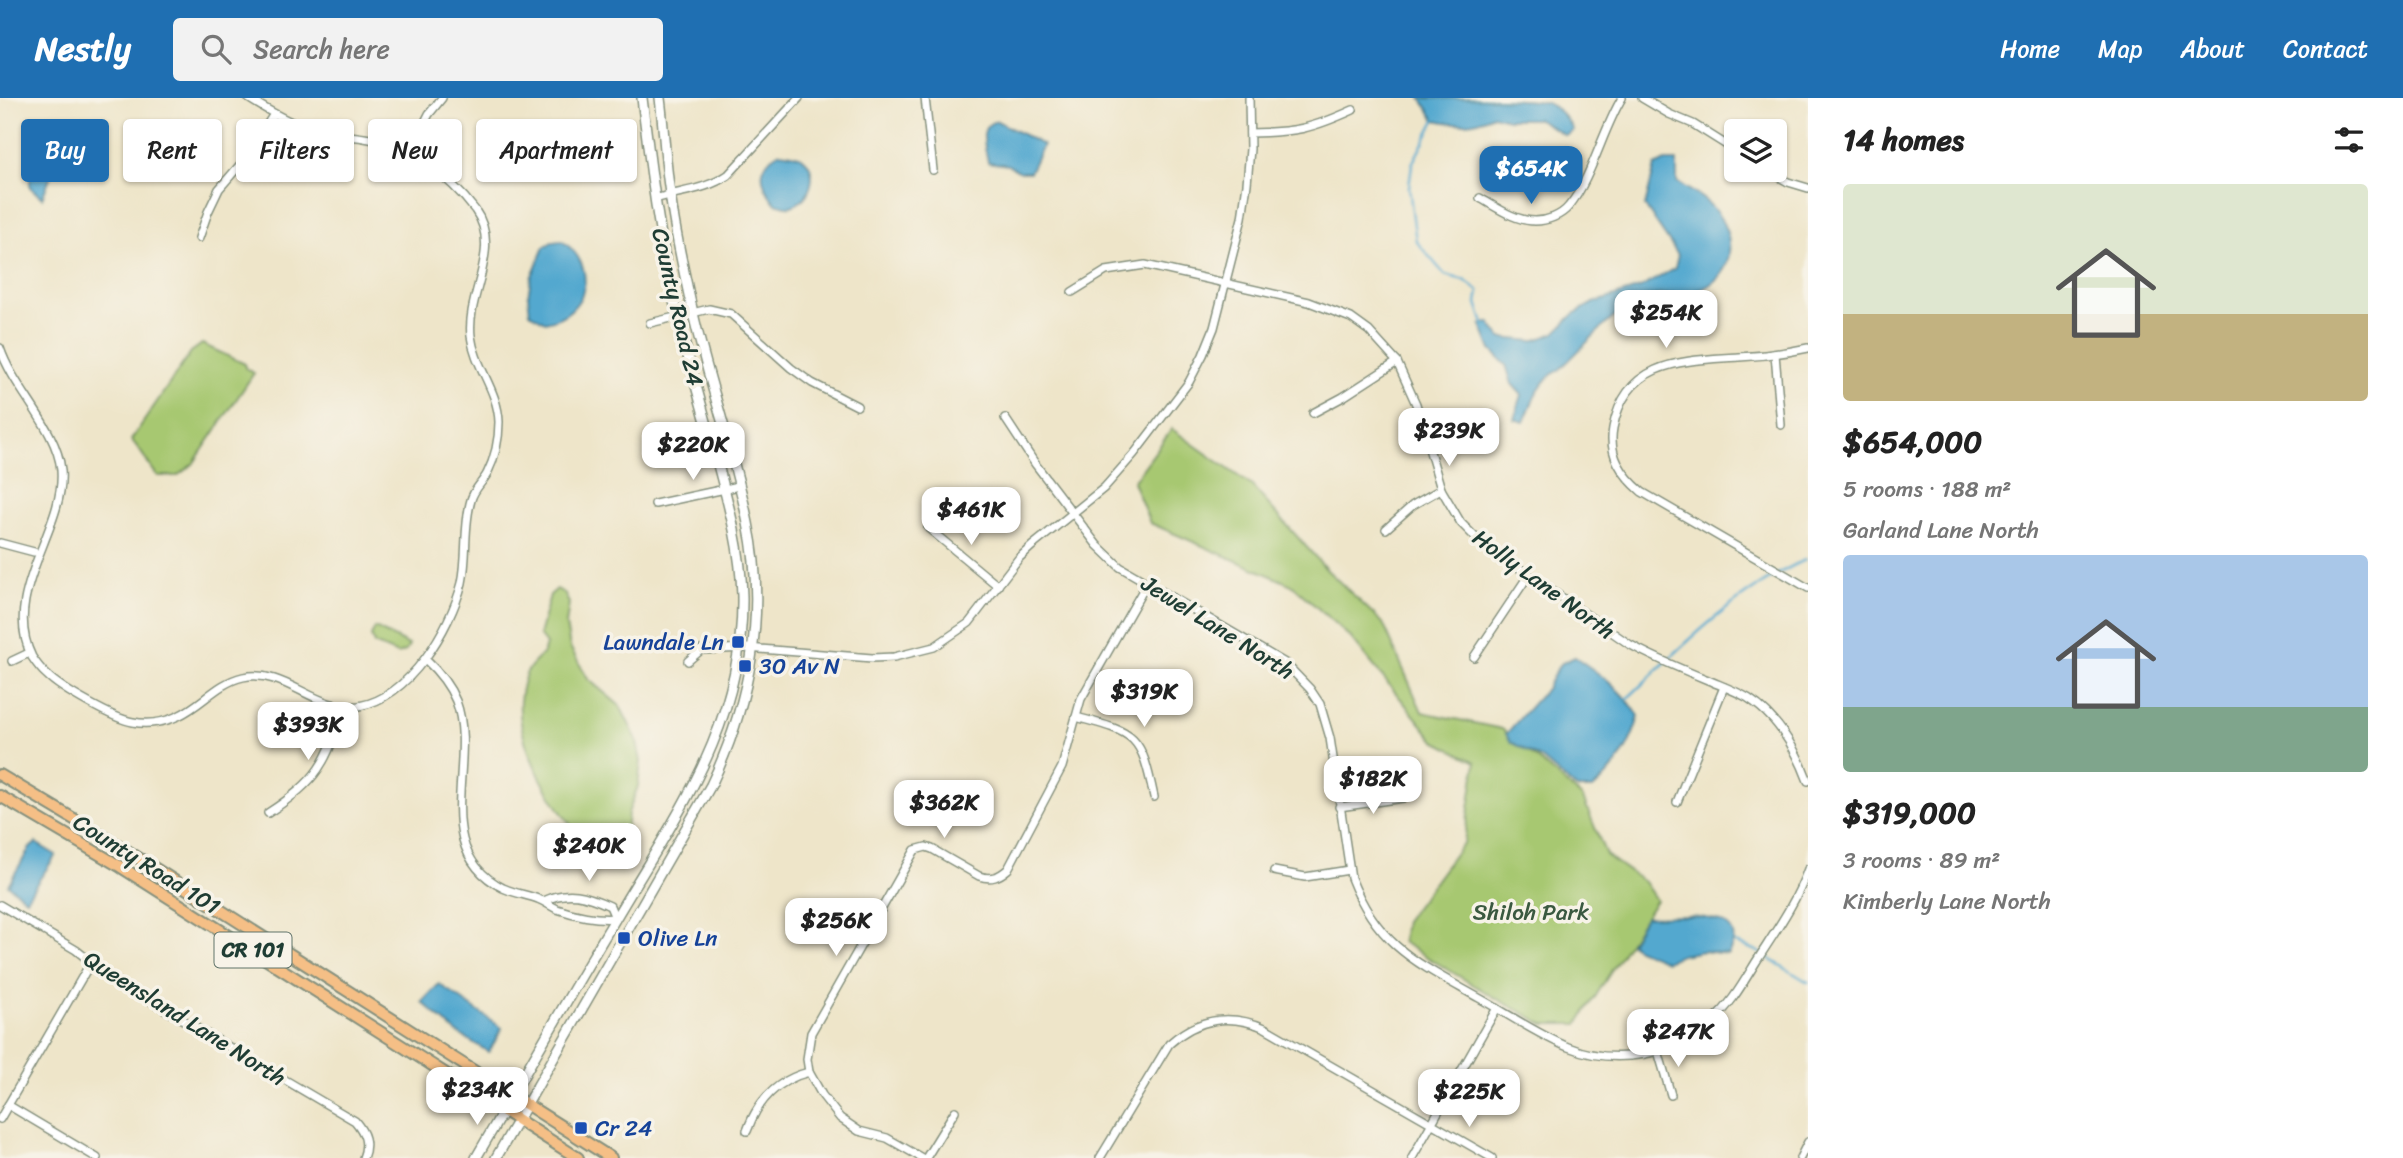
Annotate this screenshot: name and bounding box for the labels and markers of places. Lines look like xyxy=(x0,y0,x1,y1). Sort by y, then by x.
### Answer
pin: $654K xyxy=(1482,146,1580,206)
pin: $254K xyxy=(1617,290,1715,350)
pin: $239K xyxy=(1400,408,1498,468)
pin: $220K xyxy=(644,422,742,482)
pin: $461K xyxy=(922,488,1020,547)
place label: Lawndale Ln xyxy=(603,622,724,663)
marker: Lawndale Ln xyxy=(730,634,746,650)
place label: 30 Av N xyxy=(759,646,840,687)
marker: 30 Av N xyxy=(737,658,753,674)
pin: $319K xyxy=(1095,670,1193,729)
pin: $393K xyxy=(259,702,357,762)
pin: $182K xyxy=(1324,756,1422,816)
pin: $362K xyxy=(895,780,993,840)
pin: $240K xyxy=(540,824,638,883)
pin: $256K xyxy=(787,898,885,958)
place label: Olive Ln xyxy=(638,918,718,959)
marker: Olive Ln xyxy=(616,930,632,946)
pin: $247K xyxy=(1629,1010,1727,1069)
pin: $234K xyxy=(428,1068,526,1127)
pin: $225K xyxy=(1420,1070,1518,1129)
place label: Cr 24 xyxy=(595,1108,652,1149)
marker: Cr 24 xyxy=(573,1120,589,1136)

